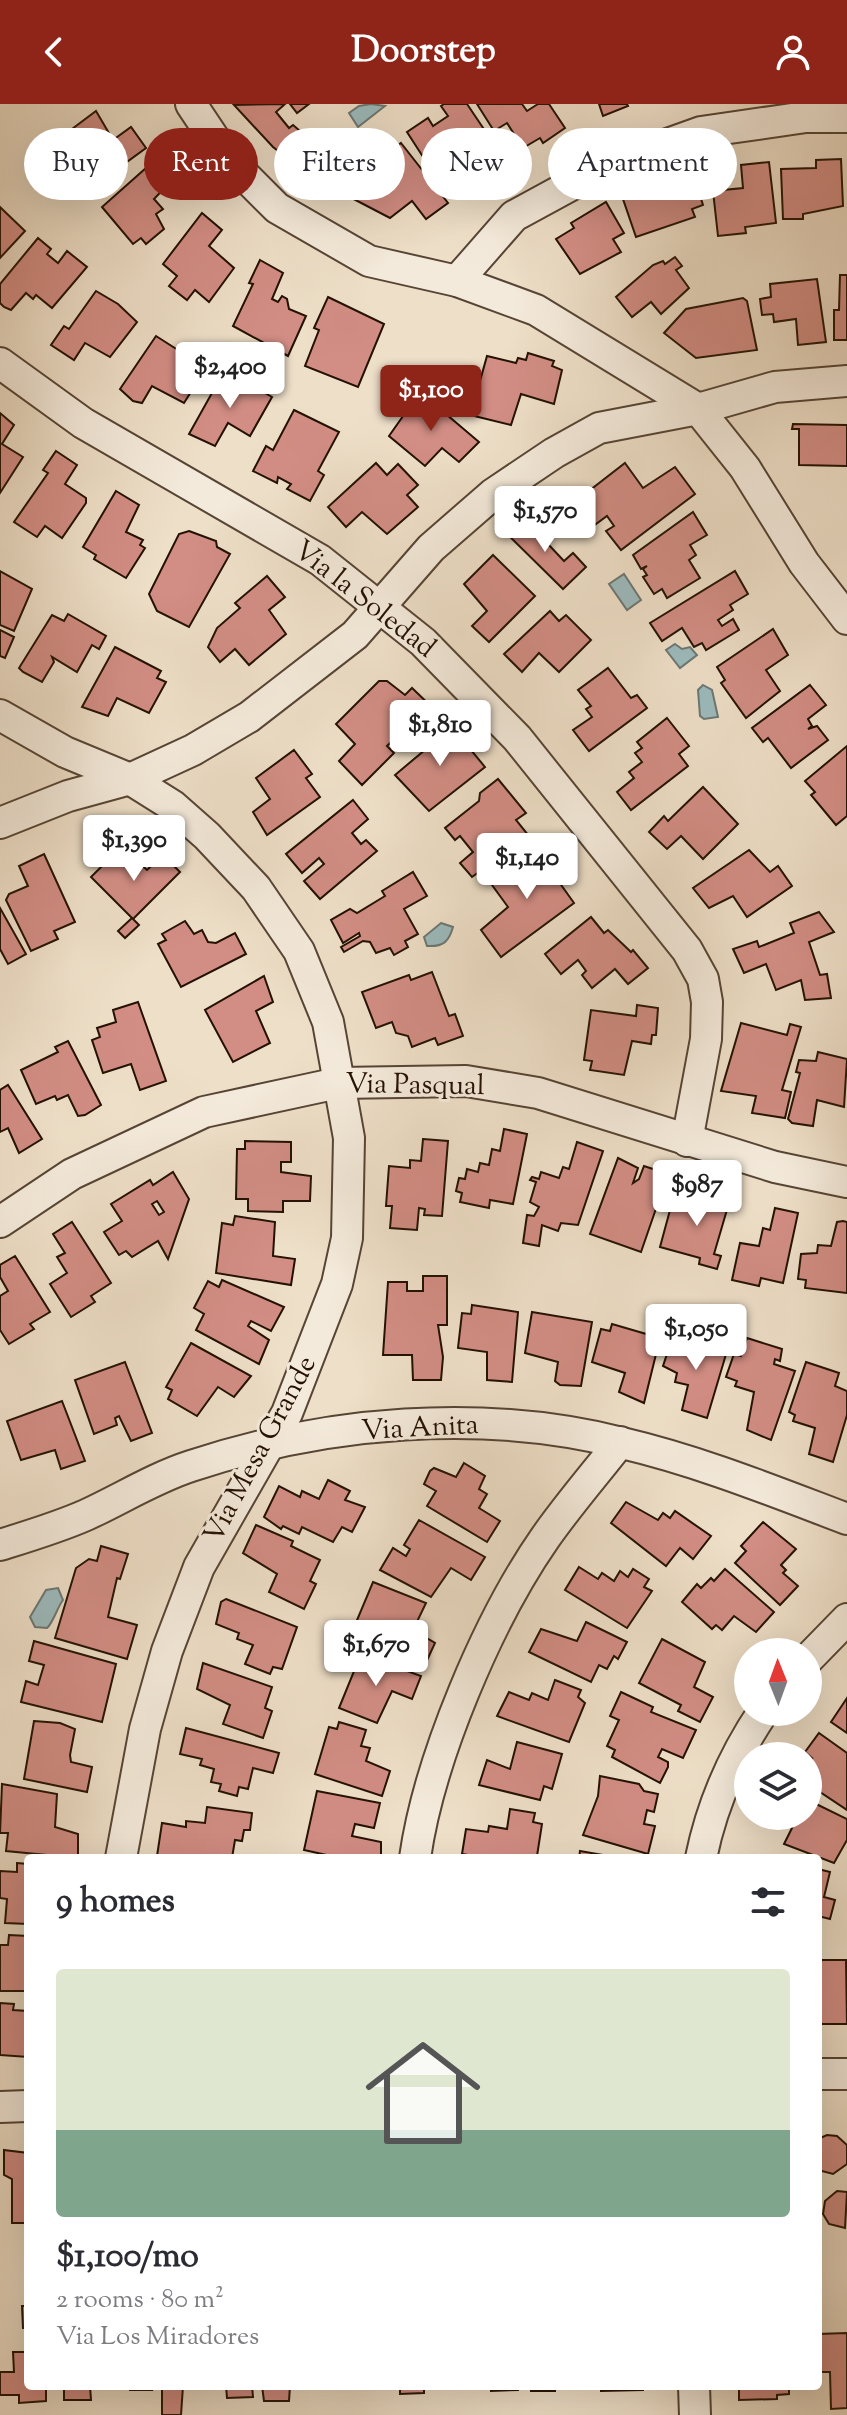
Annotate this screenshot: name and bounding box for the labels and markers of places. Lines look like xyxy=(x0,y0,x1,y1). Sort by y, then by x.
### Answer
pin: $2,400 xyxy=(165,342,295,410)
pin: $1,100 xyxy=(366,365,496,433)
pin: $1,570 xyxy=(480,486,610,554)
pin: $1,810 xyxy=(375,700,505,768)
pin: $1,390 xyxy=(69,815,199,883)
pin: $1,140 xyxy=(462,833,592,901)
pin: $987 xyxy=(650,1160,744,1228)
pin: $1,050 xyxy=(631,1304,761,1372)
pin: $1,670 xyxy=(311,1620,441,1688)

